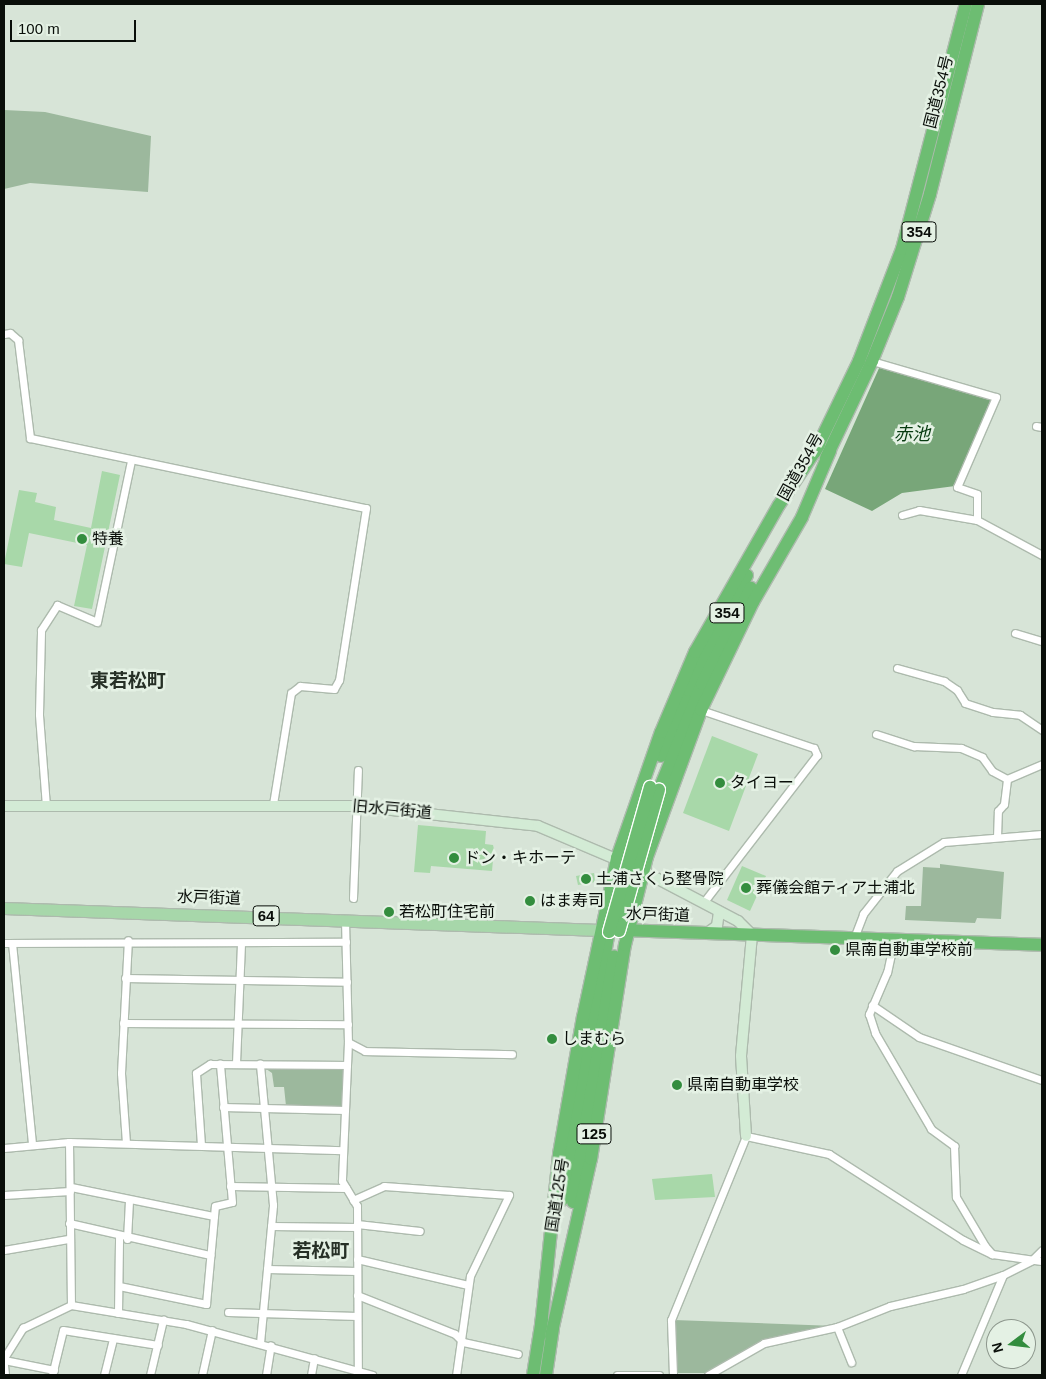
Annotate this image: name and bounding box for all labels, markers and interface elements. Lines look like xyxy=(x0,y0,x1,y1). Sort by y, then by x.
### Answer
scale bar xyxy=(12,10,139,42)
text: 100 m xyxy=(18,20,60,37)
street label: 国道354号 xyxy=(921,53,957,131)
road number: 354 xyxy=(900,220,938,244)
water label: 赤池 xyxy=(894,423,930,445)
street label: 国道354号 xyxy=(774,430,828,504)
place label: 特養 xyxy=(92,529,124,549)
marker: 特養 xyxy=(76,533,88,545)
road number: 354 xyxy=(708,600,746,626)
district label: 東若松町 xyxy=(90,670,166,692)
place label: タイヨー xyxy=(730,773,794,793)
marker: タイヨー xyxy=(714,777,726,789)
street label: 旧水戸街道 xyxy=(351,797,433,823)
place label: ドン・キホーテ xyxy=(464,848,576,868)
marker: ドン・キホーテ xyxy=(448,852,460,864)
place label: 土浦さくら整骨院 xyxy=(596,869,724,889)
marker: 土浦さくら整骨院 xyxy=(580,873,592,885)
place label: 葬儀会館ティア土浦北 xyxy=(756,878,916,898)
marker: 葬儀会館ティア土浦北 xyxy=(740,882,752,894)
street label: 水戸街道 xyxy=(177,887,241,909)
place label: はま寿司 xyxy=(540,891,604,911)
marker: はま寿司 xyxy=(524,895,536,907)
place label: 若松町住宅前 xyxy=(399,902,495,922)
road number: 64 xyxy=(252,904,280,928)
street label: 水戸街道 xyxy=(626,904,690,926)
marker: 若松町住宅前 xyxy=(383,906,395,918)
place label: 県南自動車学校前 xyxy=(845,940,973,960)
marker: 県南自動車学校前 xyxy=(829,944,841,956)
place label: しまむら xyxy=(562,1029,626,1049)
marker: しまむら xyxy=(546,1033,558,1045)
place label: 県南自動車学校 xyxy=(687,1075,799,1095)
marker: 県南自動車学校 xyxy=(671,1079,683,1091)
road number: 125 xyxy=(575,1122,613,1146)
street label: 国道125号 xyxy=(543,1157,573,1233)
district label: 若松町 xyxy=(293,1240,349,1262)
north arrow xyxy=(986,1319,1036,1369)
text: N xyxy=(988,1341,1007,1355)

